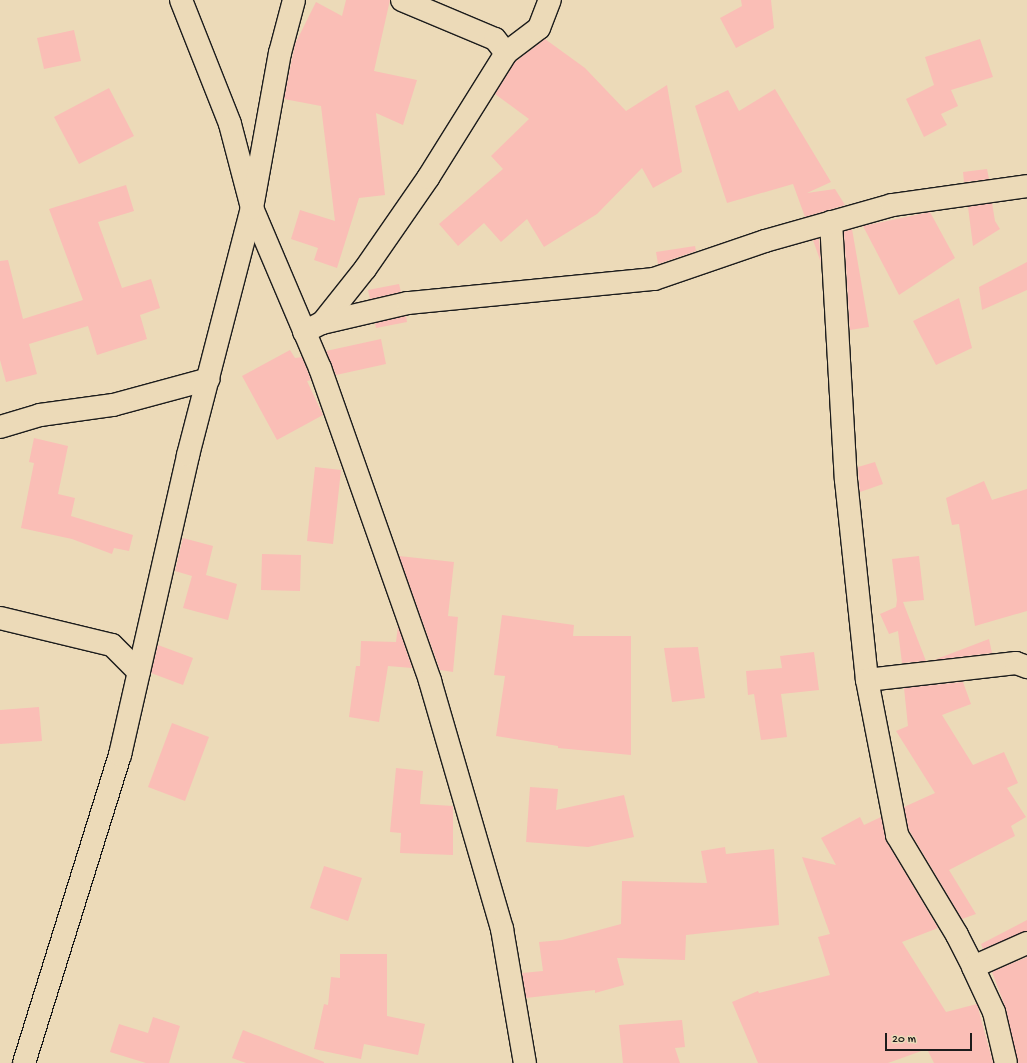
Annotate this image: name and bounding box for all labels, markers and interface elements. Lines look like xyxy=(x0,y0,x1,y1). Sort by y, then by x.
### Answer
scale bar xyxy=(887,1025,974,1051)
text: 20 m xyxy=(892,1033,916,1047)

